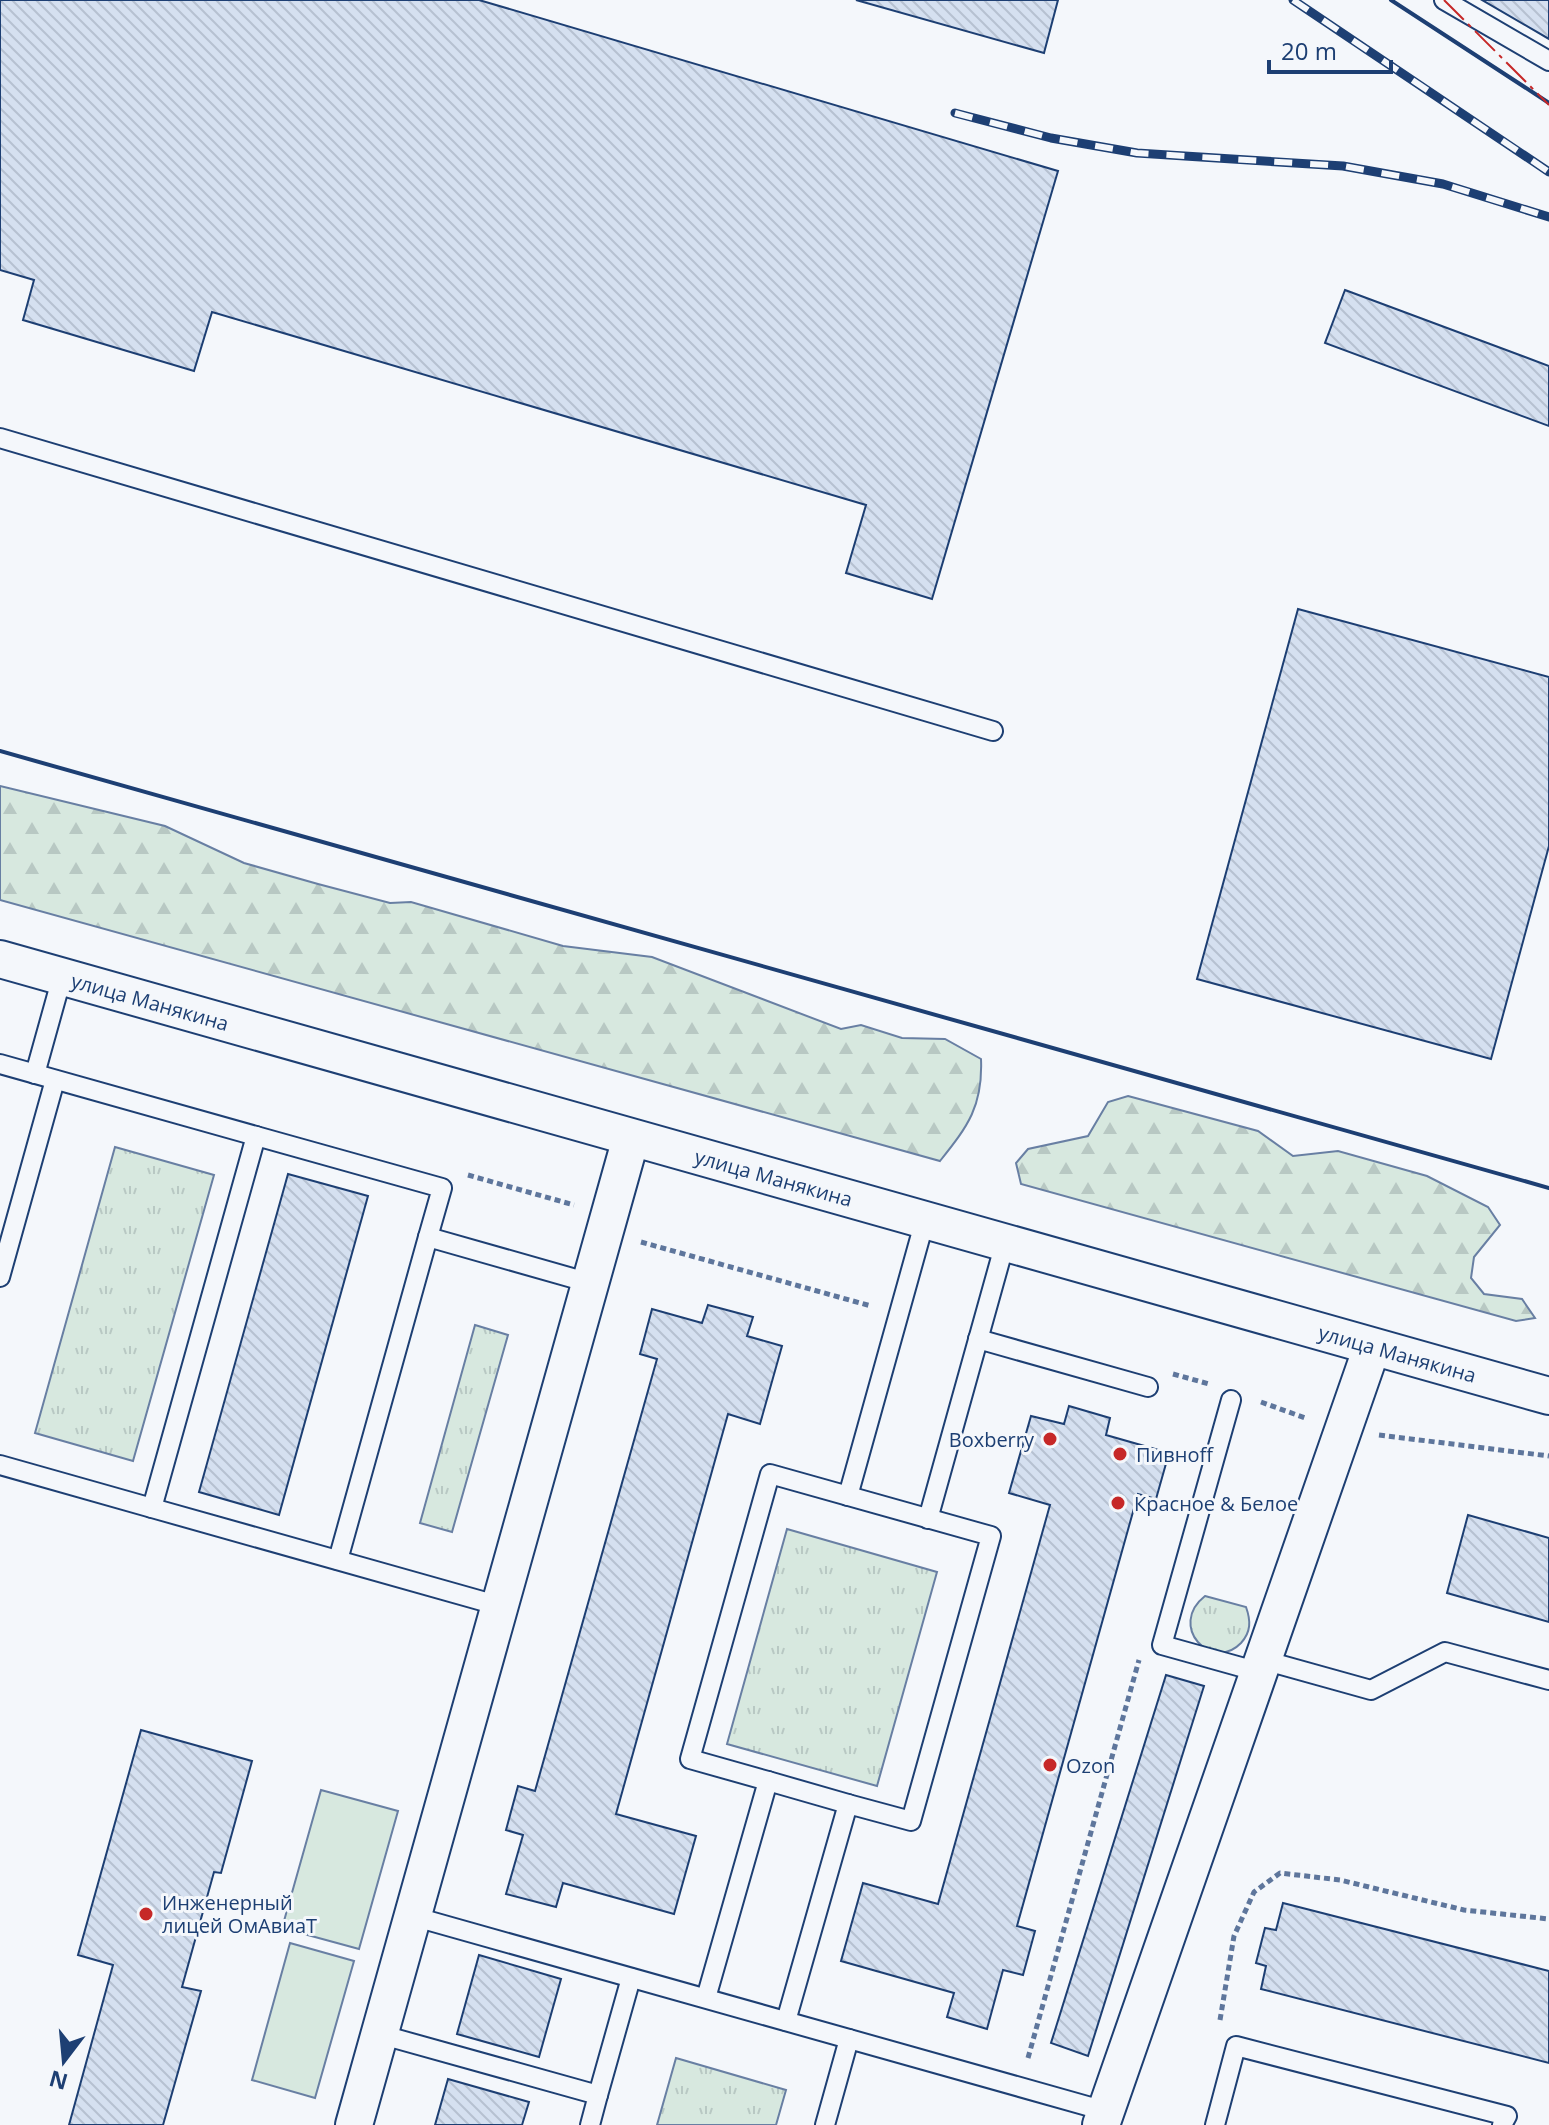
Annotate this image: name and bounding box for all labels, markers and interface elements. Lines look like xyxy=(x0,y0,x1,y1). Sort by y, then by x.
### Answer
scale bar xyxy=(1269,24,1391,74)
text: 20 m xyxy=(1281,34,1337,67)
street label: улица Манякина xyxy=(68,966,232,1036)
street label: улица Манякина xyxy=(692,1142,856,1212)
street label: улица Манякина xyxy=(1315,1318,1479,1388)
place label: Boxberry xyxy=(949,1426,1035,1453)
marker: Boxberry xyxy=(1041,1430,1059,1448)
place label: Пивноff xyxy=(1136,1441,1214,1468)
marker: Пивноff xyxy=(1111,1445,1129,1463)
place label: Красное & Белое xyxy=(1134,1490,1298,1517)
marker: Красное & Белое xyxy=(1109,1494,1127,1512)
place label: Ozon xyxy=(1066,1752,1115,1779)
marker: Ozon xyxy=(1041,1756,1059,1774)
place label: Инженерный лицей ОмАвиаТ xyxy=(162,1889,317,1939)
marker: Инженерный лицей ОмАвиаТ xyxy=(137,1905,155,1923)
north arrow xyxy=(24,2021,104,2101)
text: N xyxy=(45,2064,71,2098)

